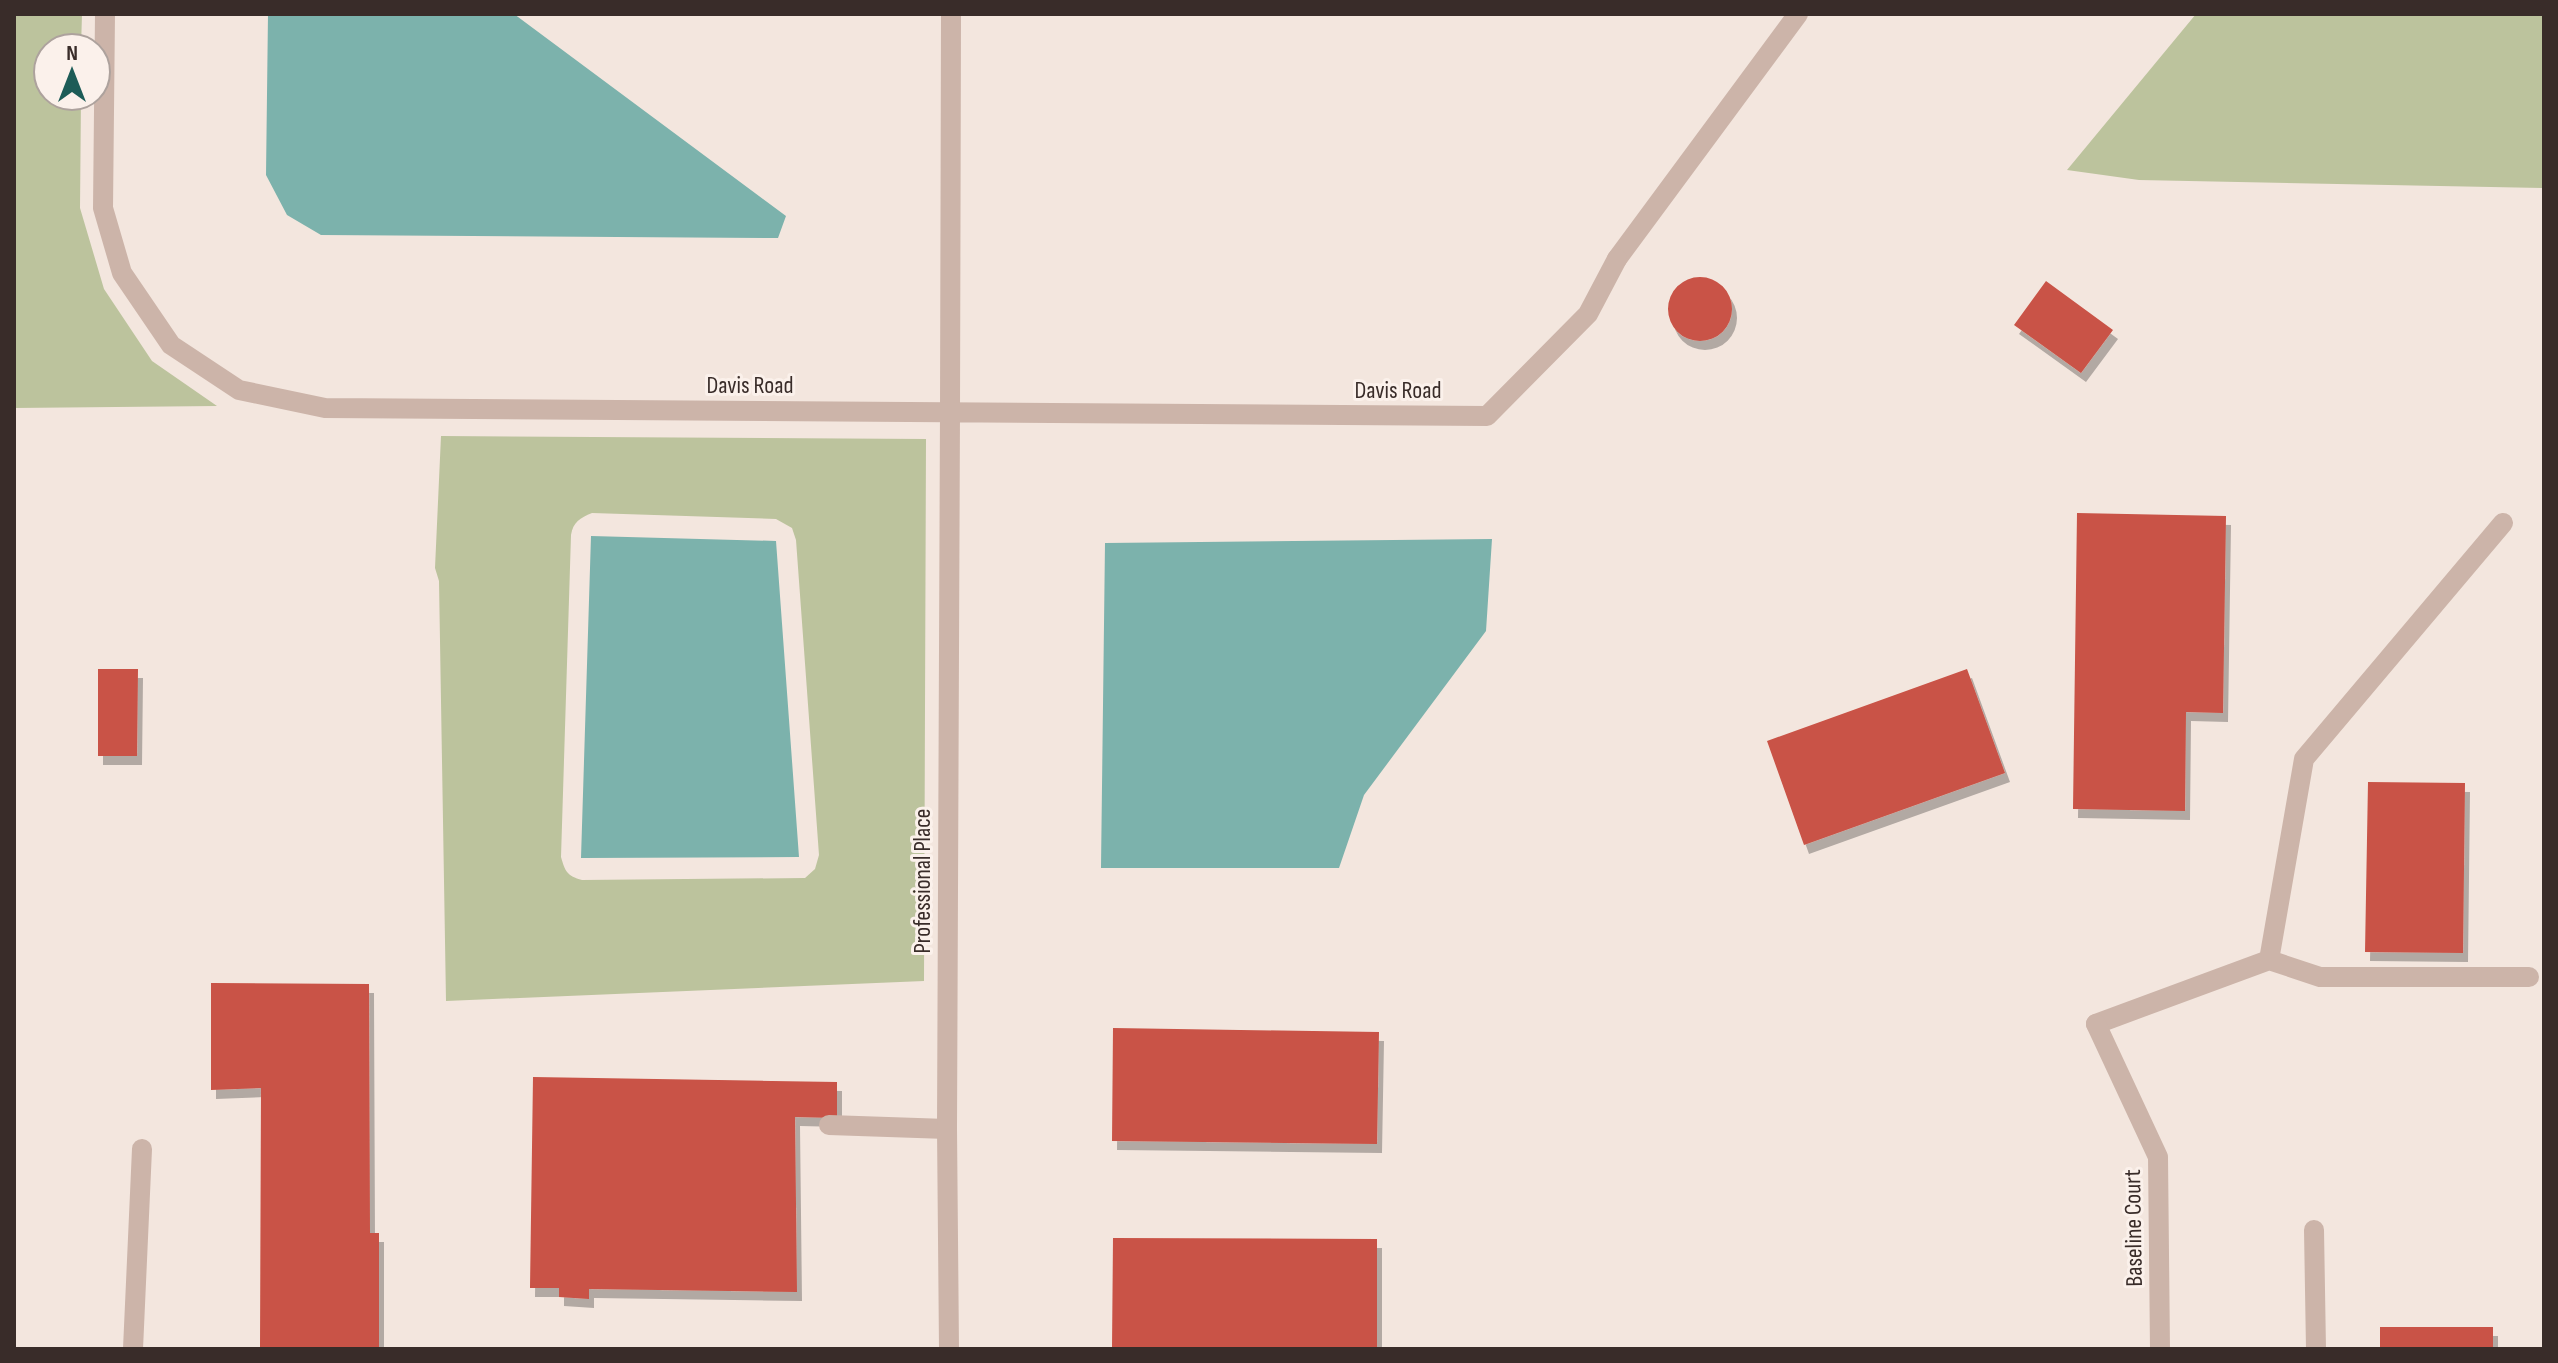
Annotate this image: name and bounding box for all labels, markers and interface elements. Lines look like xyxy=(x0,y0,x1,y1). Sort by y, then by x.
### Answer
north arrow xyxy=(32,32,112,112)
text: N xyxy=(66,40,78,67)
street label: Davis Road xyxy=(707,371,793,400)
street label: Davis Road xyxy=(1355,376,1441,405)
street label: Professional Place xyxy=(908,809,937,953)
street label: Baseline Court xyxy=(2118,1169,2149,1287)

